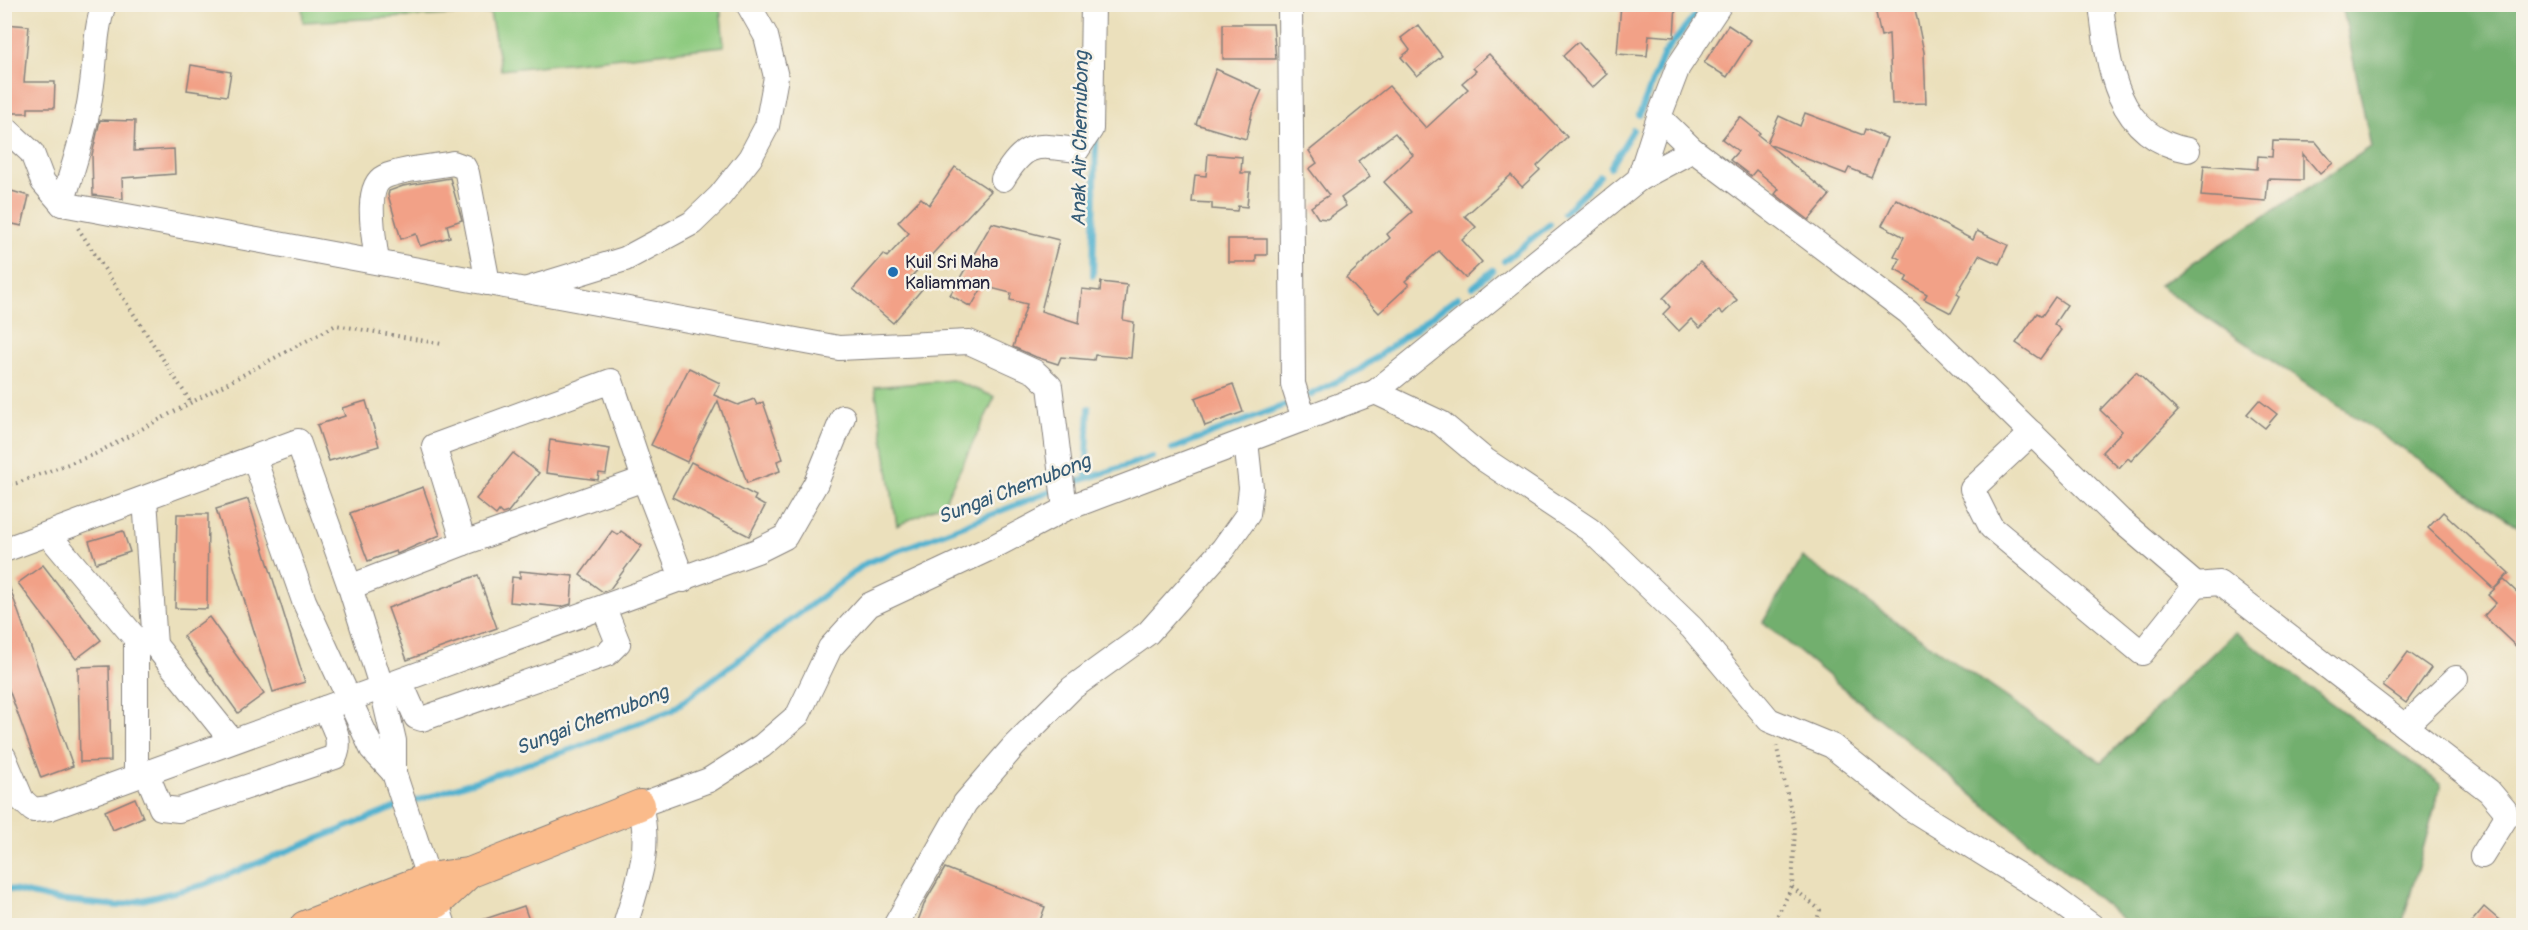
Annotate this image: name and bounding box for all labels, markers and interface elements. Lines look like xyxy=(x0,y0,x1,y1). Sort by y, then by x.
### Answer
water label: Anak Air Chemubong xyxy=(1066,49,1094,227)
place label: Kuil Sri Maha Kaliamman xyxy=(905,251,998,295)
marker: Kuil Sri Maha Kaliamman xyxy=(886,265,900,279)
water label: Sungai Chemubong xyxy=(934,448,1096,530)
water label: Sungai Chemubong xyxy=(512,679,674,761)

